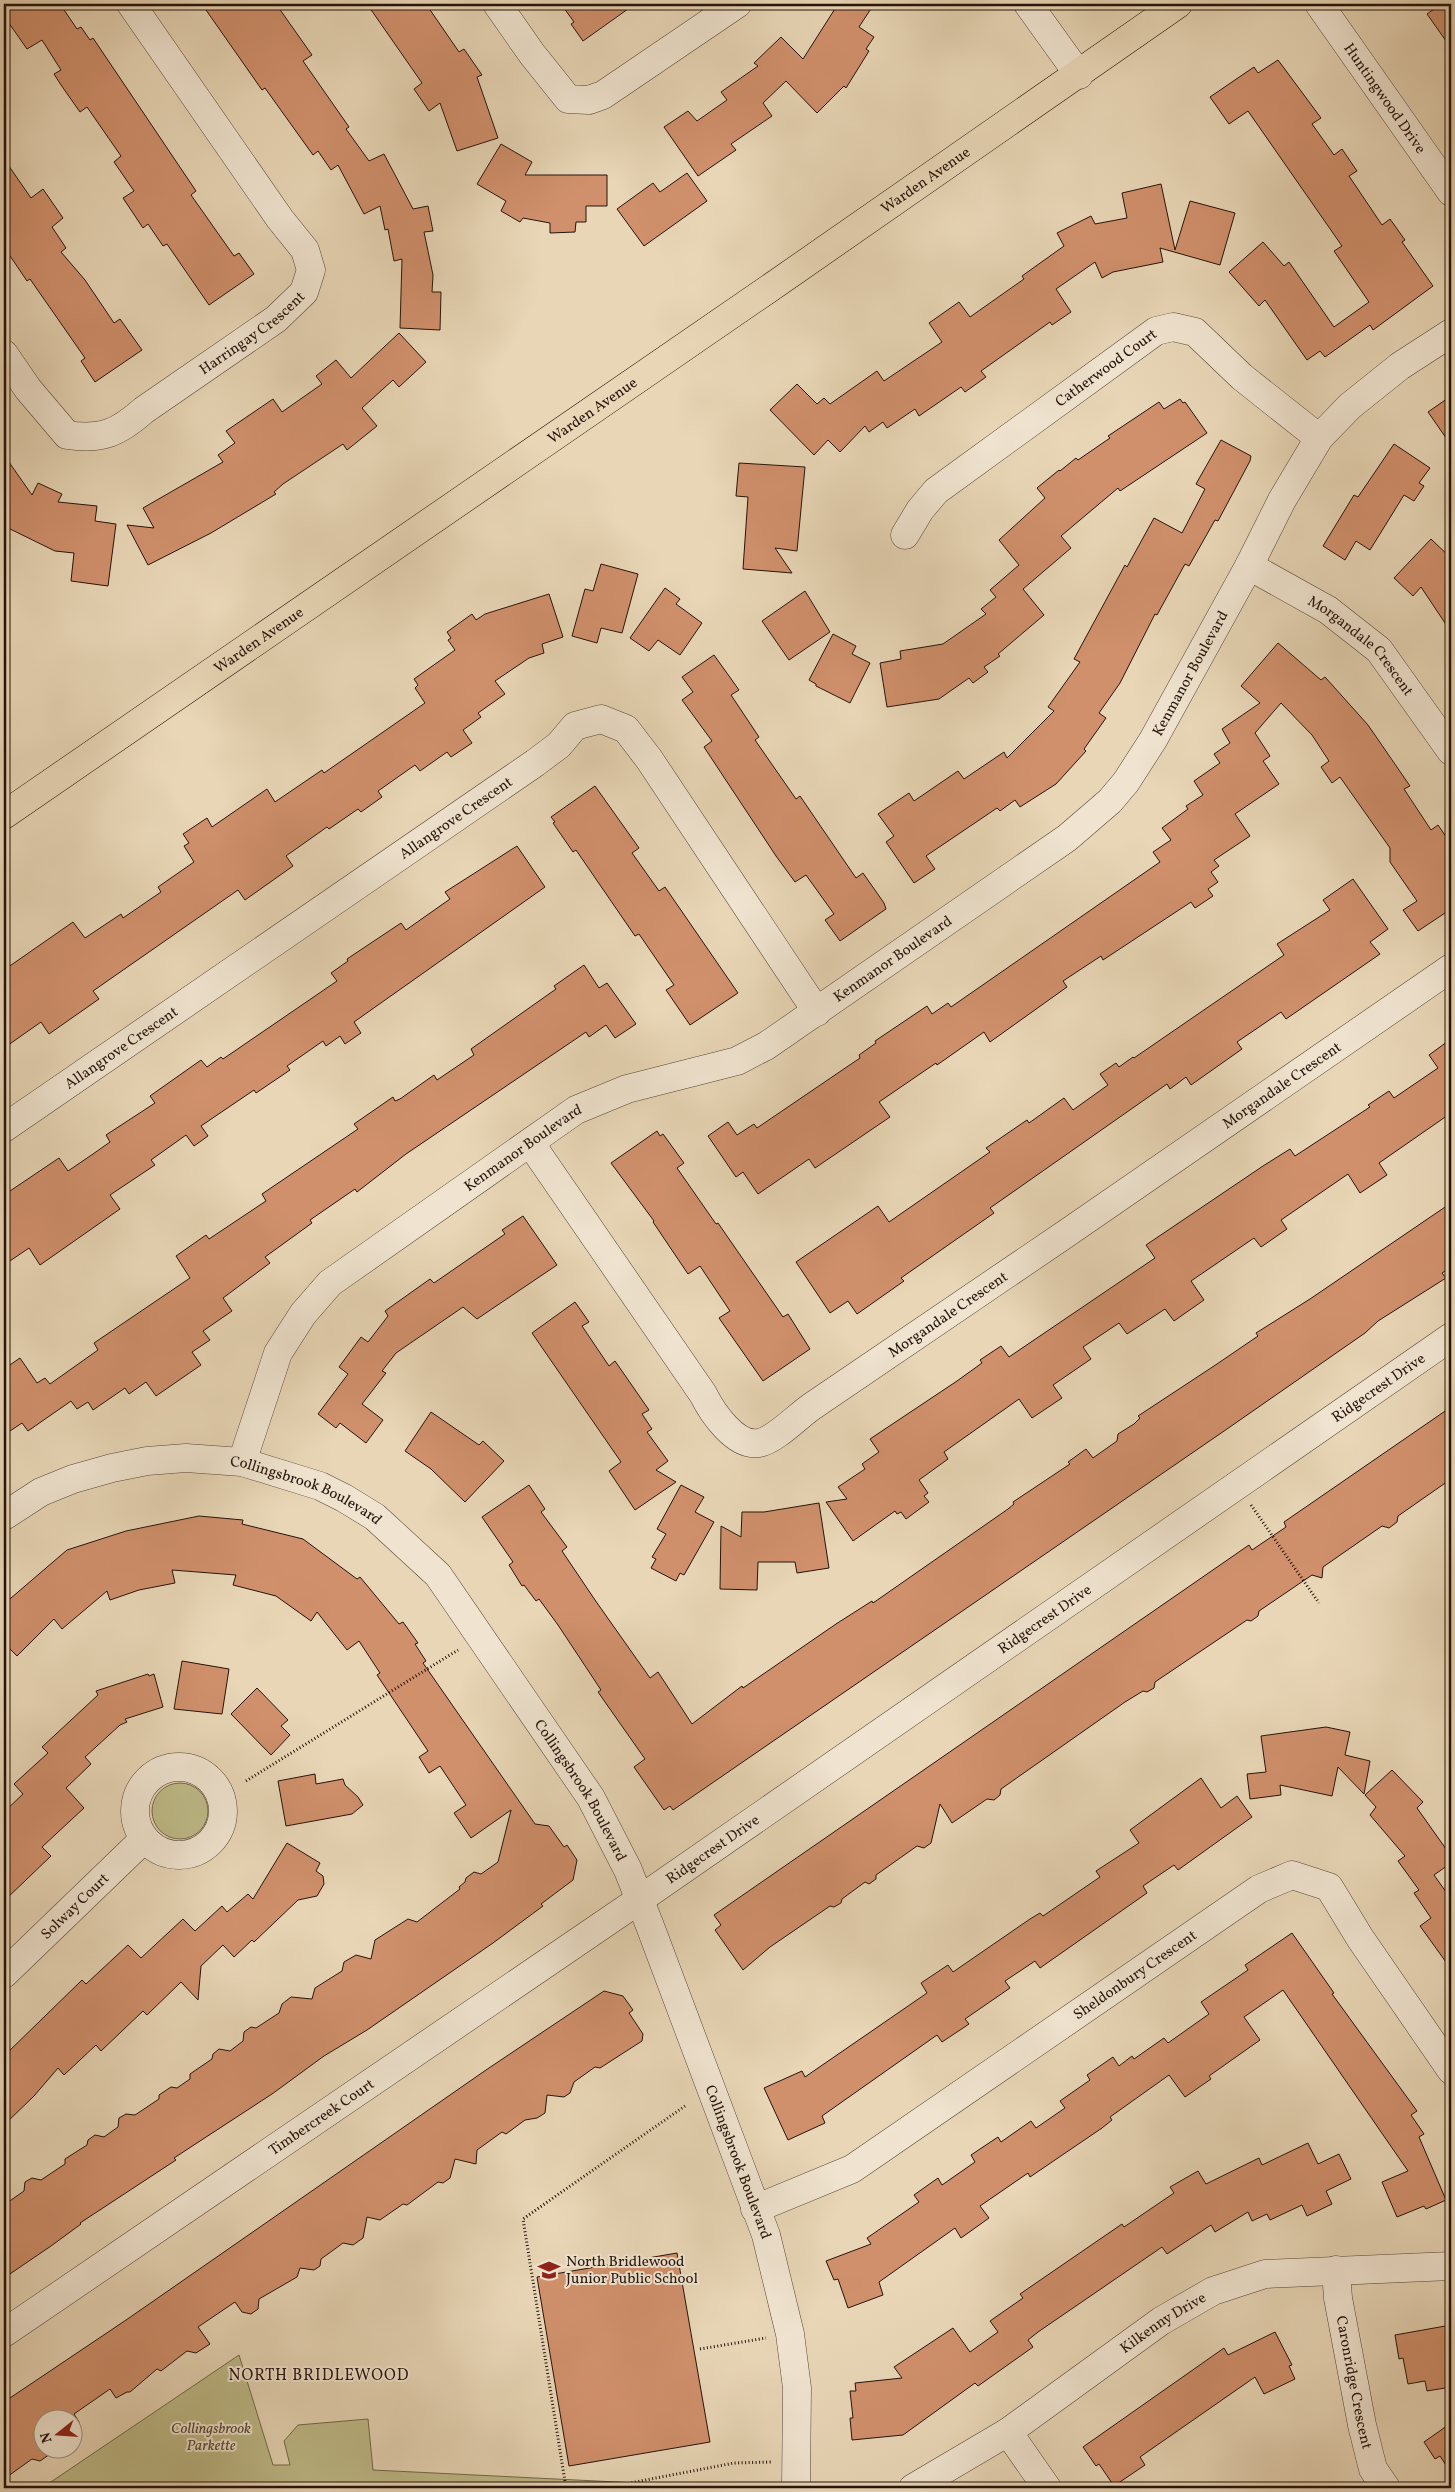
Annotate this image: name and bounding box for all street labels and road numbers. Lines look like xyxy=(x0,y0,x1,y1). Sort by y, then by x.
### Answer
street label: Huntingwood Drive xyxy=(1338,39,1430,159)
street label: Warden Avenue xyxy=(877,143,975,220)
street label: Harringay Crescent xyxy=(195,287,311,381)
street label: Catherwood Court xyxy=(1051,324,1162,413)
street label: Warden Avenue xyxy=(544,373,642,450)
street label: Morgandale Crescent xyxy=(1303,592,1418,701)
street label: Warden Avenue xyxy=(210,603,308,679)
street label: Kenmanor Boulevard xyxy=(1148,607,1234,740)
street label: Allangrove Crescent xyxy=(396,772,517,865)
street label: Kenmanor Boulevard xyxy=(830,911,957,1008)
street label: Allangrove Crescent xyxy=(61,1002,183,1095)
street label: Morgandale Crescent xyxy=(1219,1038,1346,1135)
street label: Kenmanor Boulevard xyxy=(460,1100,585,1197)
street label: Morgandale Crescent xyxy=(885,1267,1012,1363)
street label: Ridgecrest Drive xyxy=(1328,1349,1430,1429)
street label: Collingsbrook Boulevard xyxy=(229,1452,386,1530)
street label: Ridgecrest Drive xyxy=(994,1580,1096,1660)
street label: Collingsbrook Boulevard xyxy=(528,1716,631,1865)
street label: Ridgecrest Drive xyxy=(662,1810,764,1890)
street label: Solway Court xyxy=(37,1869,114,1945)
street label: Sheldonbury Crescent xyxy=(1070,1926,1201,2026)
street label: Timbercreek Court xyxy=(265,2074,379,2161)
street label: Collingsbrook Boulevard xyxy=(699,2082,776,2242)
street label: Kilkenny Drive xyxy=(1116,2288,1210,2359)
street label: Caronridge Crescent xyxy=(1330,2314,1377,2452)

